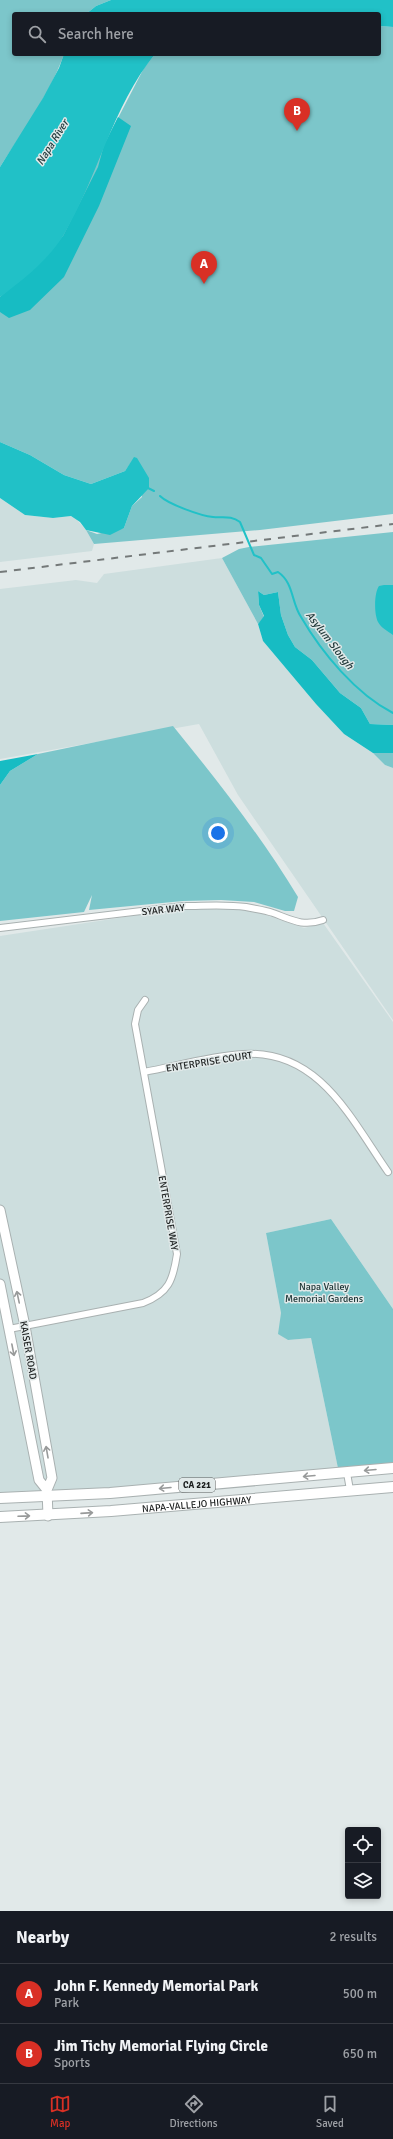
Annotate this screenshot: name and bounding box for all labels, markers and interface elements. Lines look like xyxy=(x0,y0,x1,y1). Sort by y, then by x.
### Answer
search box xyxy=(12,12,381,56)
icon: search xyxy=(26,23,48,45)
text: Search here xyxy=(58,25,134,43)
pin: B xyxy=(284,98,310,131)
water label: Napa River xyxy=(33,116,72,167)
pin: A xyxy=(191,251,217,284)
water label: Asylum Slough xyxy=(303,609,357,673)
your location xyxy=(208,823,228,843)
street label: SYAR WAY xyxy=(141,902,185,918)
street label: ENTERPRISE COURT xyxy=(165,1049,253,1075)
street label: ENTERPRISE WAY xyxy=(156,1175,181,1252)
park label: Napa Valley Memorial Gardens xyxy=(285,1281,364,1305)
one-way arrow xyxy=(14,1291,22,1304)
street label: KAISER ROAD xyxy=(17,1320,39,1380)
one-way arrow xyxy=(9,1343,17,1356)
one-way arrow xyxy=(43,1446,51,1459)
one-way arrow xyxy=(364,1467,377,1474)
one-way arrow xyxy=(303,1472,316,1480)
road number: CA 221 xyxy=(179,1478,215,1492)
one-way arrow xyxy=(159,1485,172,1492)
street label: NAPA-VALLEJO HIGHWAY xyxy=(142,1494,252,1515)
one-way arrow xyxy=(80,1509,93,1516)
one-way arrow xyxy=(17,1513,30,1520)
map controls xyxy=(345,1827,381,1899)
button: locate xyxy=(345,1827,381,1863)
button: layers xyxy=(345,1863,381,1899)
text: Nearby xyxy=(16,1927,69,1948)
text: 2 results xyxy=(329,1929,377,1945)
text: John F. Kennedy Memorial Park xyxy=(54,1977,258,1995)
text: A xyxy=(25,1986,33,2002)
text: 500 m xyxy=(343,1986,377,2002)
text: Park xyxy=(54,1995,79,2011)
text: Jim Tichy Memorial Flying Circle xyxy=(54,2037,268,2055)
text: B xyxy=(25,2046,33,2062)
text: 650 m xyxy=(343,2046,377,2062)
text: Sports xyxy=(54,2055,90,2071)
tab: Map xyxy=(49,2093,71,2130)
tab: Directions xyxy=(170,2093,218,2130)
tab: Saved xyxy=(316,2093,344,2130)

